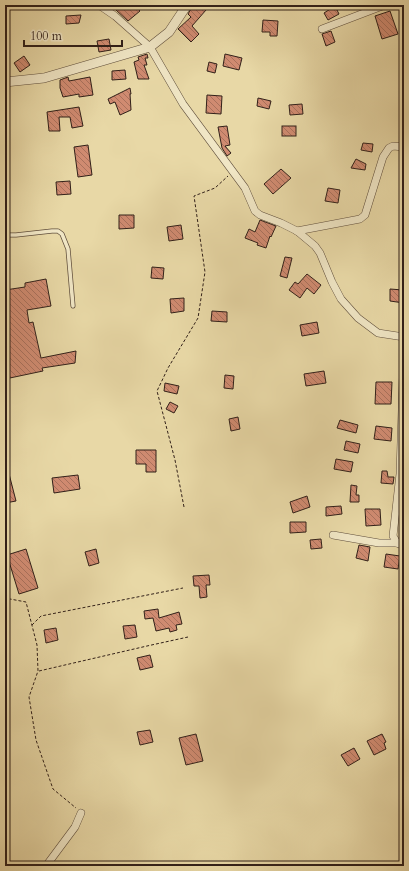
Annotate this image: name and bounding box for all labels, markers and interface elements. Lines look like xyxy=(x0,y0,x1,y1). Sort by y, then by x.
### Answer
scale bar xyxy=(24,22,122,48)
text: 100 m xyxy=(30,28,63,44)

